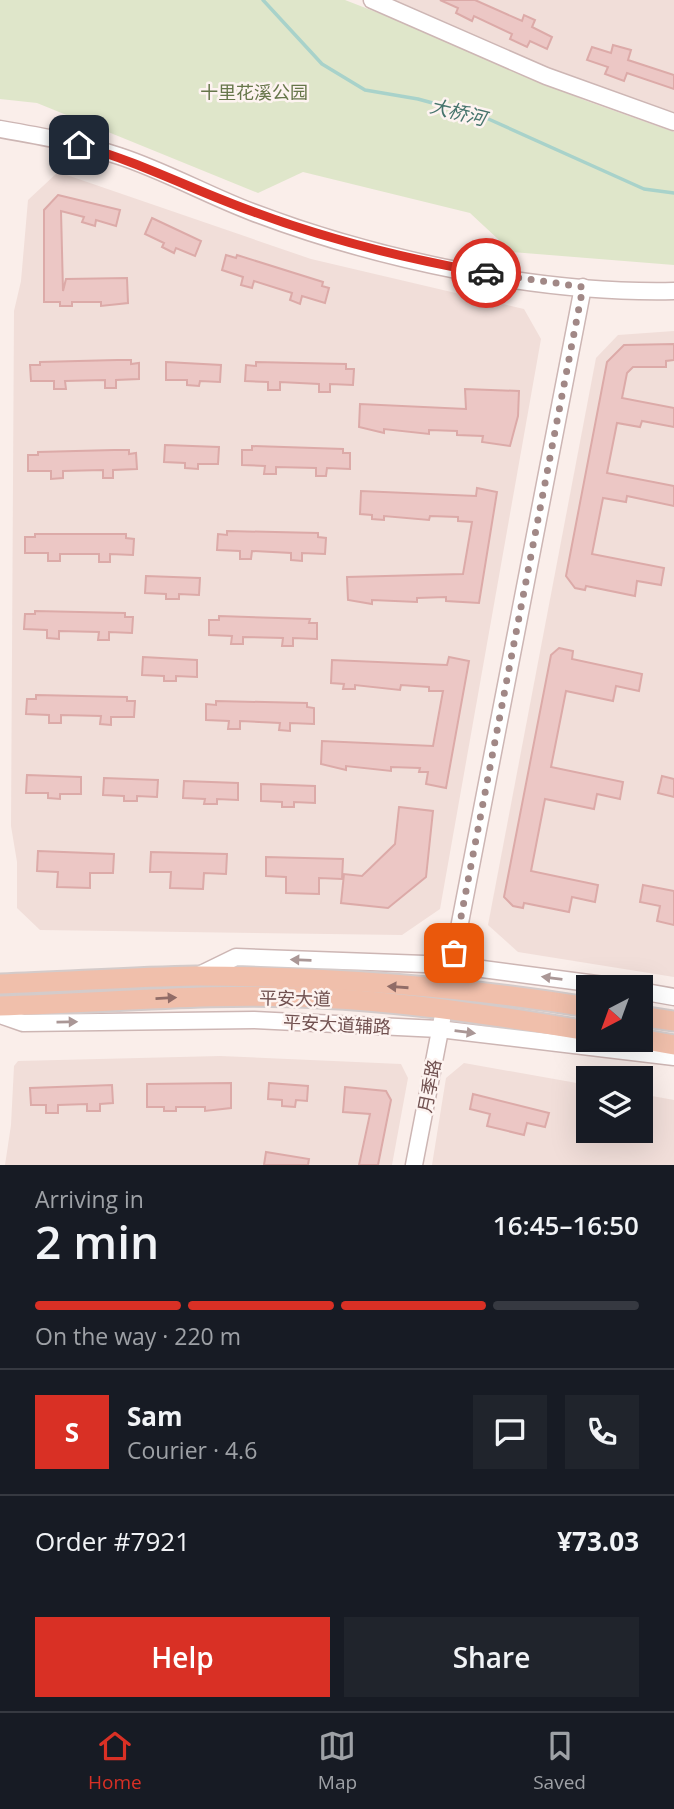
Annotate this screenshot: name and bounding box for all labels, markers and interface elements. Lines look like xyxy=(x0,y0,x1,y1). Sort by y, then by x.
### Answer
park label: 十里花溪公园 xyxy=(200,80,308,104)
water label: 大桥河 xyxy=(427,92,493,132)
pin xyxy=(49,115,109,175)
icon: home xyxy=(60,126,98,164)
courier xyxy=(451,238,521,308)
icon: car xyxy=(467,254,505,292)
pin xyxy=(424,923,484,983)
icon: bag xyxy=(435,934,473,972)
one-way arrow xyxy=(289,954,311,965)
one-way arrow xyxy=(541,972,563,983)
north arrow xyxy=(576,975,653,1052)
map controls xyxy=(576,975,653,1143)
one-way arrow xyxy=(387,981,409,992)
street label: 平安大道 xyxy=(259,985,331,1011)
one-way arrow xyxy=(155,993,177,1004)
street label: 平安大道辅路 xyxy=(282,1009,392,1039)
one-way arrow xyxy=(56,1016,78,1028)
one-way arrow xyxy=(455,1026,477,1037)
street label: 月季路 xyxy=(412,1057,446,1115)
button: layers xyxy=(576,1066,653,1143)
text: Arriving in xyxy=(35,1183,144,1215)
text: 16:45–16:50 xyxy=(493,1207,639,1243)
text: 2 min xyxy=(35,1210,159,1272)
text: On the way · 220 m xyxy=(35,1320,241,1352)
button: chat xyxy=(473,1395,547,1469)
button: phone xyxy=(565,1395,639,1469)
text: Sam xyxy=(127,1398,183,1434)
text: S xyxy=(65,1414,79,1450)
text: Courier · 4.6 xyxy=(127,1434,257,1466)
text: Order #7921 xyxy=(35,1523,190,1559)
text: ¥73.03 xyxy=(557,1523,639,1559)
button: Help xyxy=(35,1617,330,1697)
button: Share xyxy=(344,1617,639,1697)
tab: Home xyxy=(88,1727,142,1795)
tab: Map xyxy=(318,1727,357,1795)
tab: Saved xyxy=(533,1727,586,1795)

